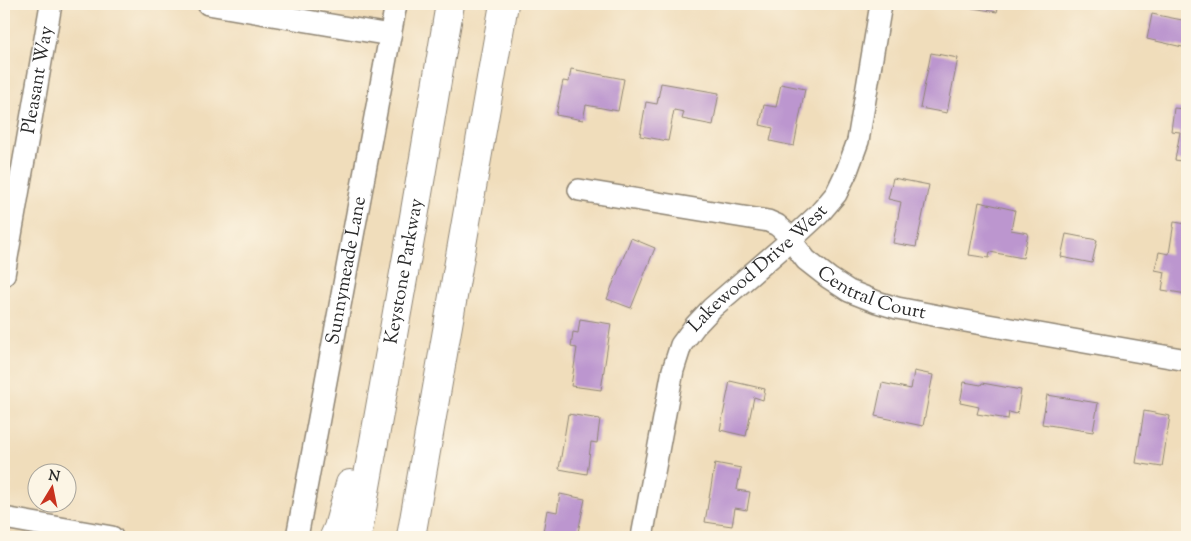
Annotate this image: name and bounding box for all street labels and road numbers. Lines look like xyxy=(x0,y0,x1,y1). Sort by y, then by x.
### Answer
street label: Pleasant Way xyxy=(15,23,61,136)
street label: Sunnymeade Lane xyxy=(320,194,374,347)
street label: Keystone Parkway xyxy=(378,196,431,346)
street label: Lakewood Drive West xyxy=(682,199,835,339)
street label: Central Court xyxy=(811,260,929,327)

